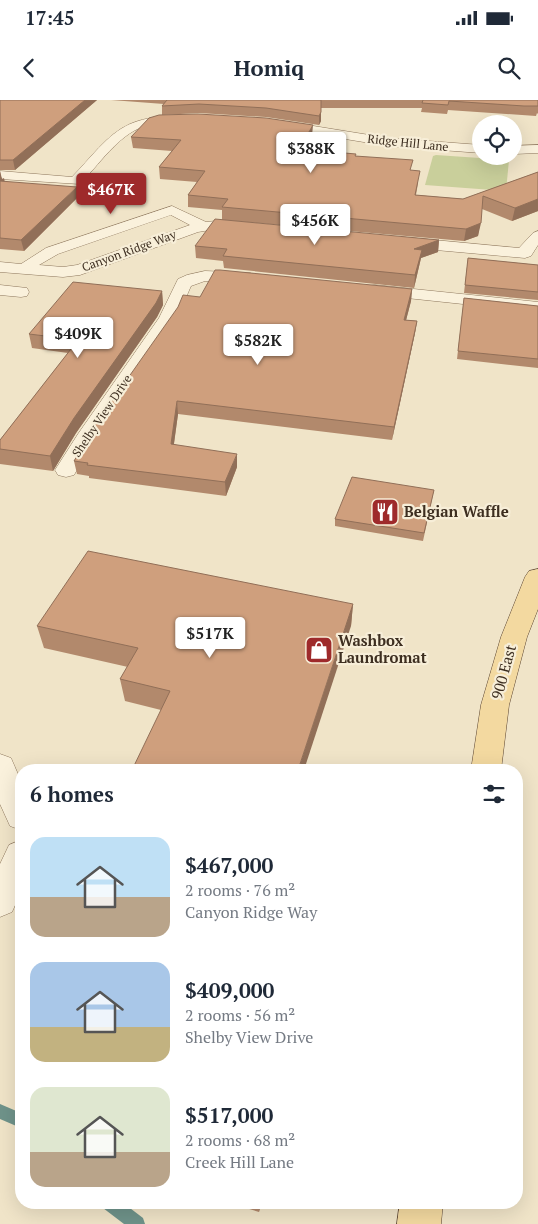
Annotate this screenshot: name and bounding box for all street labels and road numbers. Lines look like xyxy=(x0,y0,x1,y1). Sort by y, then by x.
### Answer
street label: Ridge Hill Lane xyxy=(367,131,449,154)
street label: Canyon Ridge Way xyxy=(80,226,179,275)
street label: Shelby View Drive xyxy=(68,372,135,460)
street label: 900 East xyxy=(486,642,520,701)

